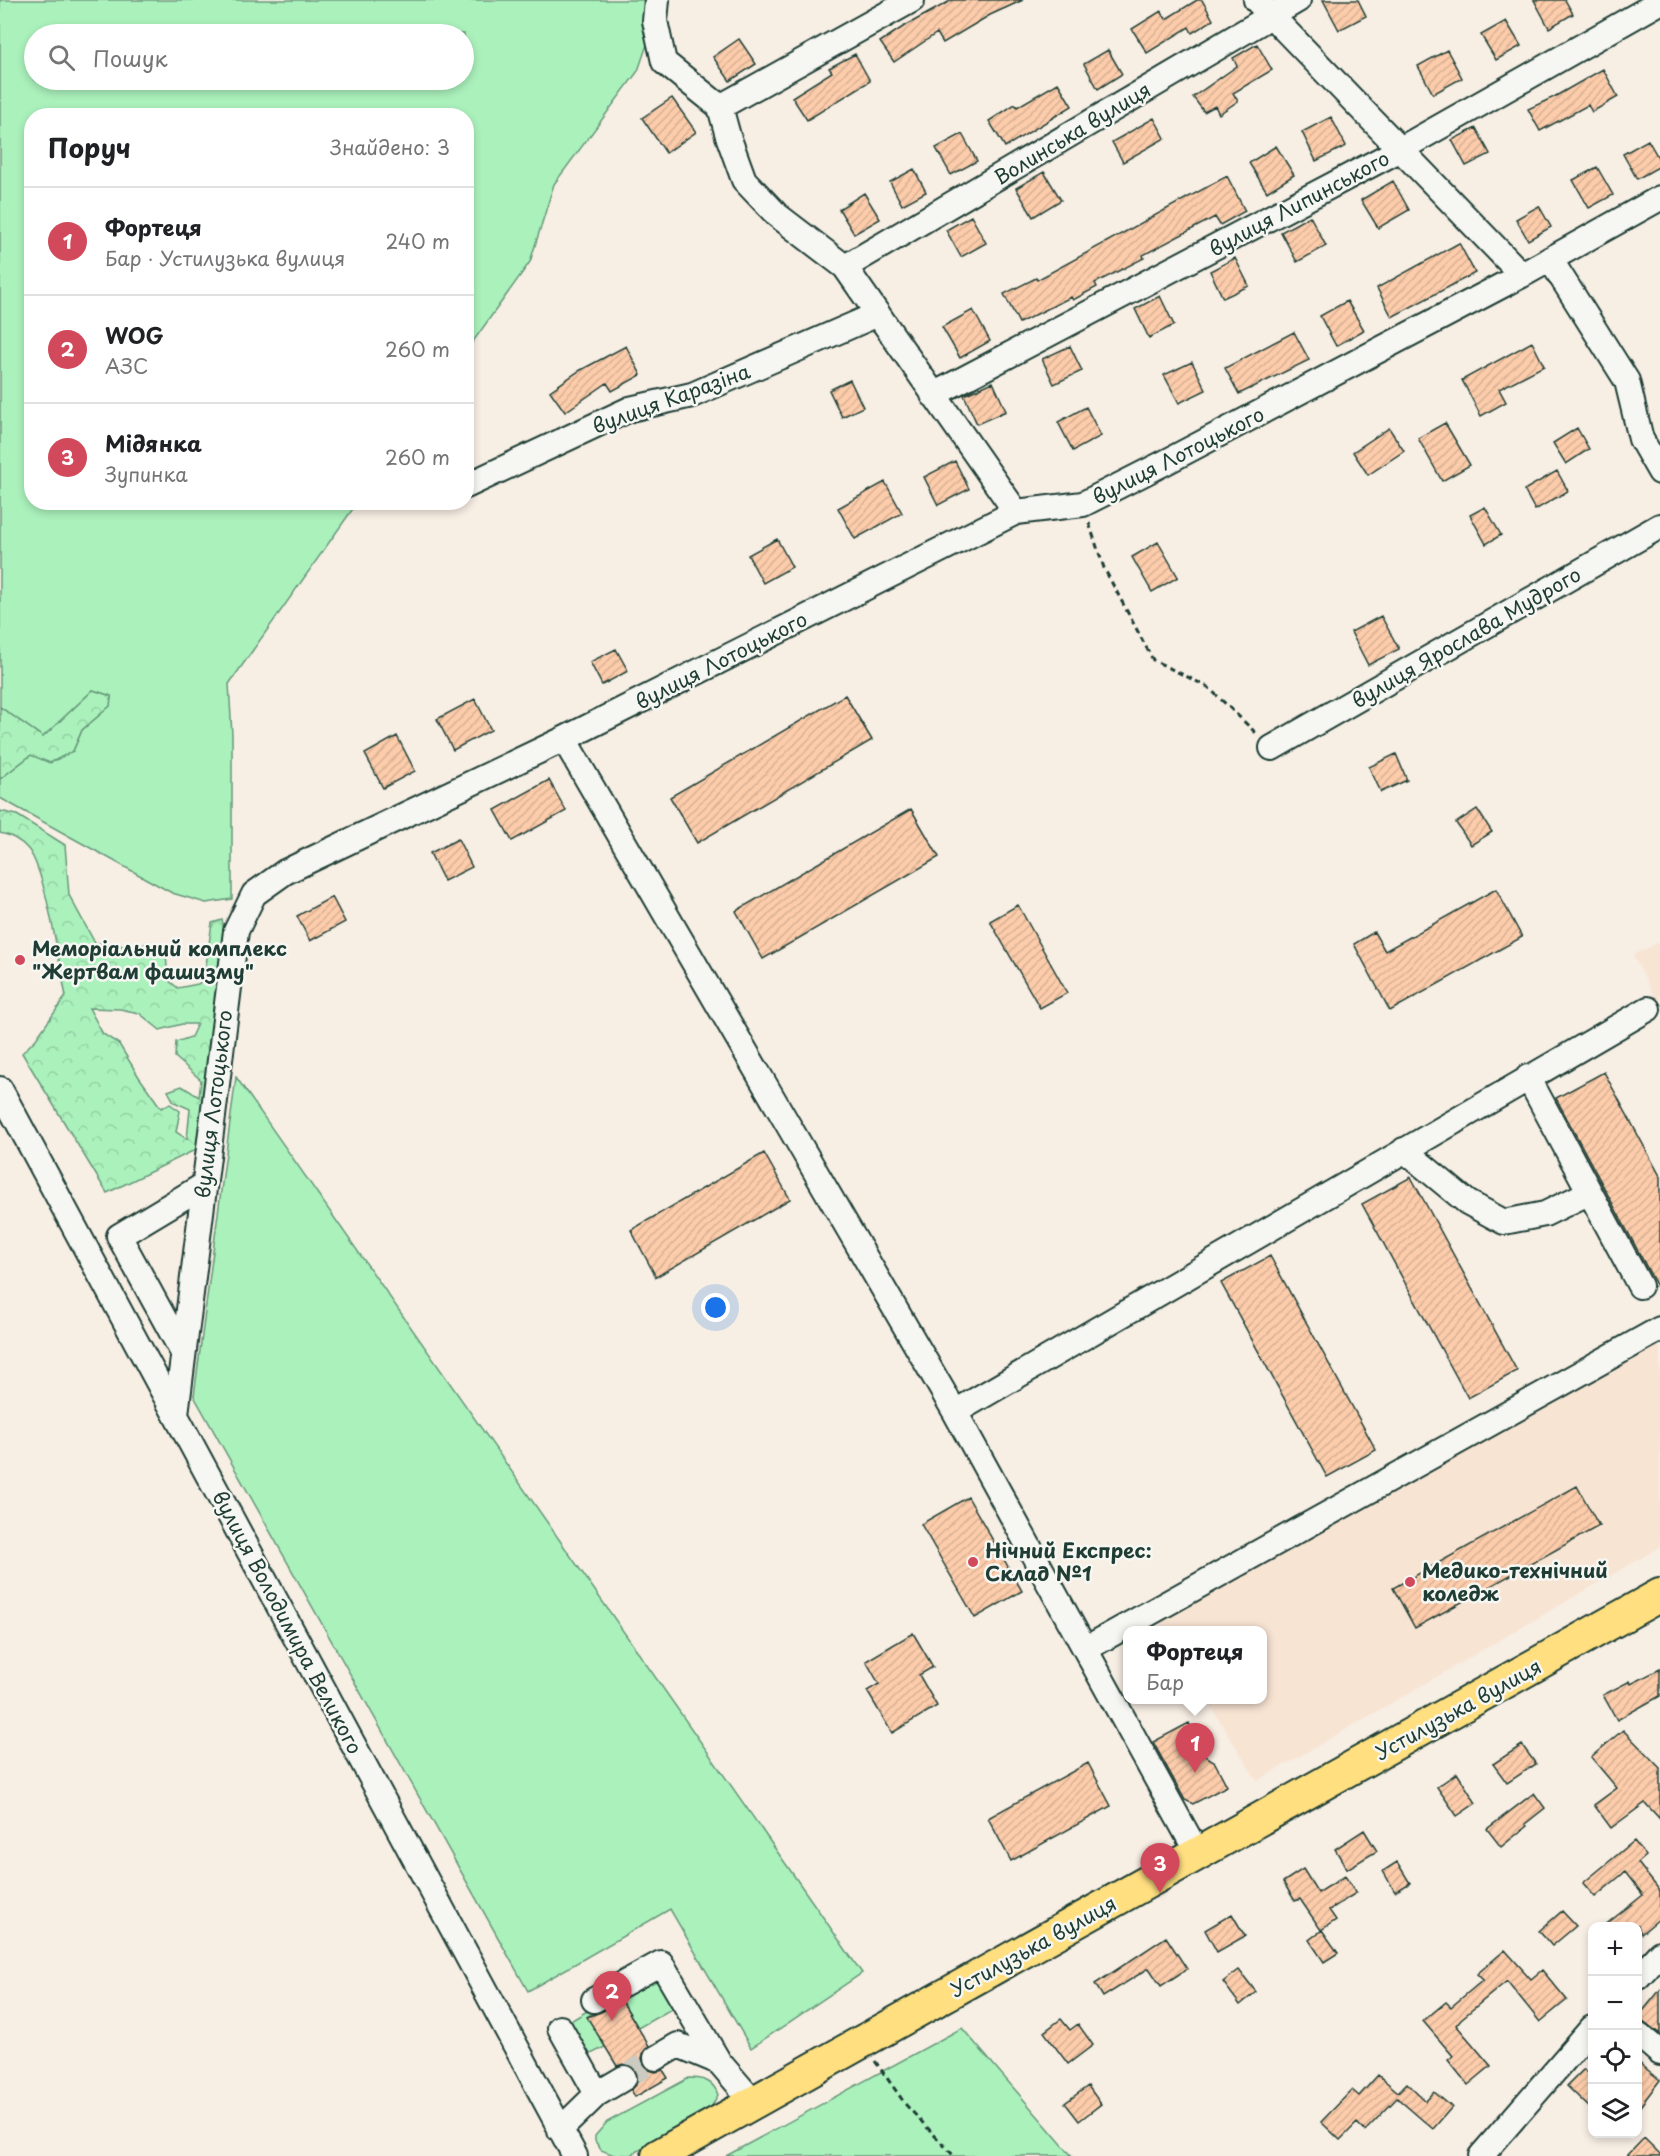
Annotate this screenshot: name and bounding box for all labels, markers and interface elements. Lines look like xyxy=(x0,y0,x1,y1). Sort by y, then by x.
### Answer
search box xyxy=(24,24,474,90)
icon: search xyxy=(45,41,78,74)
text: Пошук xyxy=(93,41,168,74)
street label: Волинська вулиця xyxy=(988,74,1156,192)
text: Поруч xyxy=(48,128,131,167)
text: Знайдено: 3 xyxy=(330,132,450,162)
street label: вулиця Липинського xyxy=(1203,143,1395,263)
text: Фортеця xyxy=(105,210,202,243)
text: 1 xyxy=(63,226,72,256)
text: 240 m xyxy=(385,226,450,256)
text: Бар · Устилузька вулиця xyxy=(105,243,345,273)
text: WOG xyxy=(105,318,164,351)
text: 2 xyxy=(60,334,75,364)
text: 260 m xyxy=(385,334,450,364)
text: АЗС xyxy=(105,351,148,381)
street label: вулиця Каразіна xyxy=(588,355,755,440)
street label: вулиця Лотоцького xyxy=(1087,399,1269,511)
text: Мідянка xyxy=(105,426,202,459)
text: 3 xyxy=(61,442,74,472)
text: 260 m xyxy=(385,442,450,472)
text: Зупинка xyxy=(105,459,188,489)
street label: вулиця Ярослава Мудрого xyxy=(1346,559,1586,715)
street label: вулиця Лотоцького xyxy=(630,604,812,716)
place label: Меморіальний комплекс "Жертвам фашизму" xyxy=(32,933,287,986)
marker: Меморіальний комплекс "Жертвам фашизму" xyxy=(13,953,27,967)
street label: вулиця Лотоцького xyxy=(187,1008,239,1200)
your location xyxy=(701,1293,730,1322)
street label: вулиця Володимира Великого xyxy=(206,1485,370,1759)
place label: Нічний Експрес: Склад №1 xyxy=(985,1535,1152,1588)
marker: Нічний Експрес: Склад №1 xyxy=(966,1555,980,1569)
place label: Медико-технічний коледж xyxy=(1422,1555,1608,1608)
marker: Медико-технічний коледж xyxy=(1403,1575,1417,1589)
popup xyxy=(1123,1626,1267,1704)
text: Фортеця xyxy=(1147,1634,1243,1667)
street label: Устилузька вулиця xyxy=(1369,1651,1547,1767)
text: Бар xyxy=(1147,1667,1184,1697)
pin: 1 xyxy=(1176,1724,1214,1773)
pin: 3 xyxy=(1140,1844,1180,1893)
street label: Устилузька вулиця xyxy=(944,1888,1122,2004)
map controls xyxy=(1588,1922,1642,2138)
button: + xyxy=(1588,1922,1642,1976)
pin: 2 xyxy=(592,1972,632,2021)
button: − xyxy=(1588,1976,1642,2030)
button: locate xyxy=(1588,2030,1642,2084)
button: layers xyxy=(1588,2084,1642,2138)

